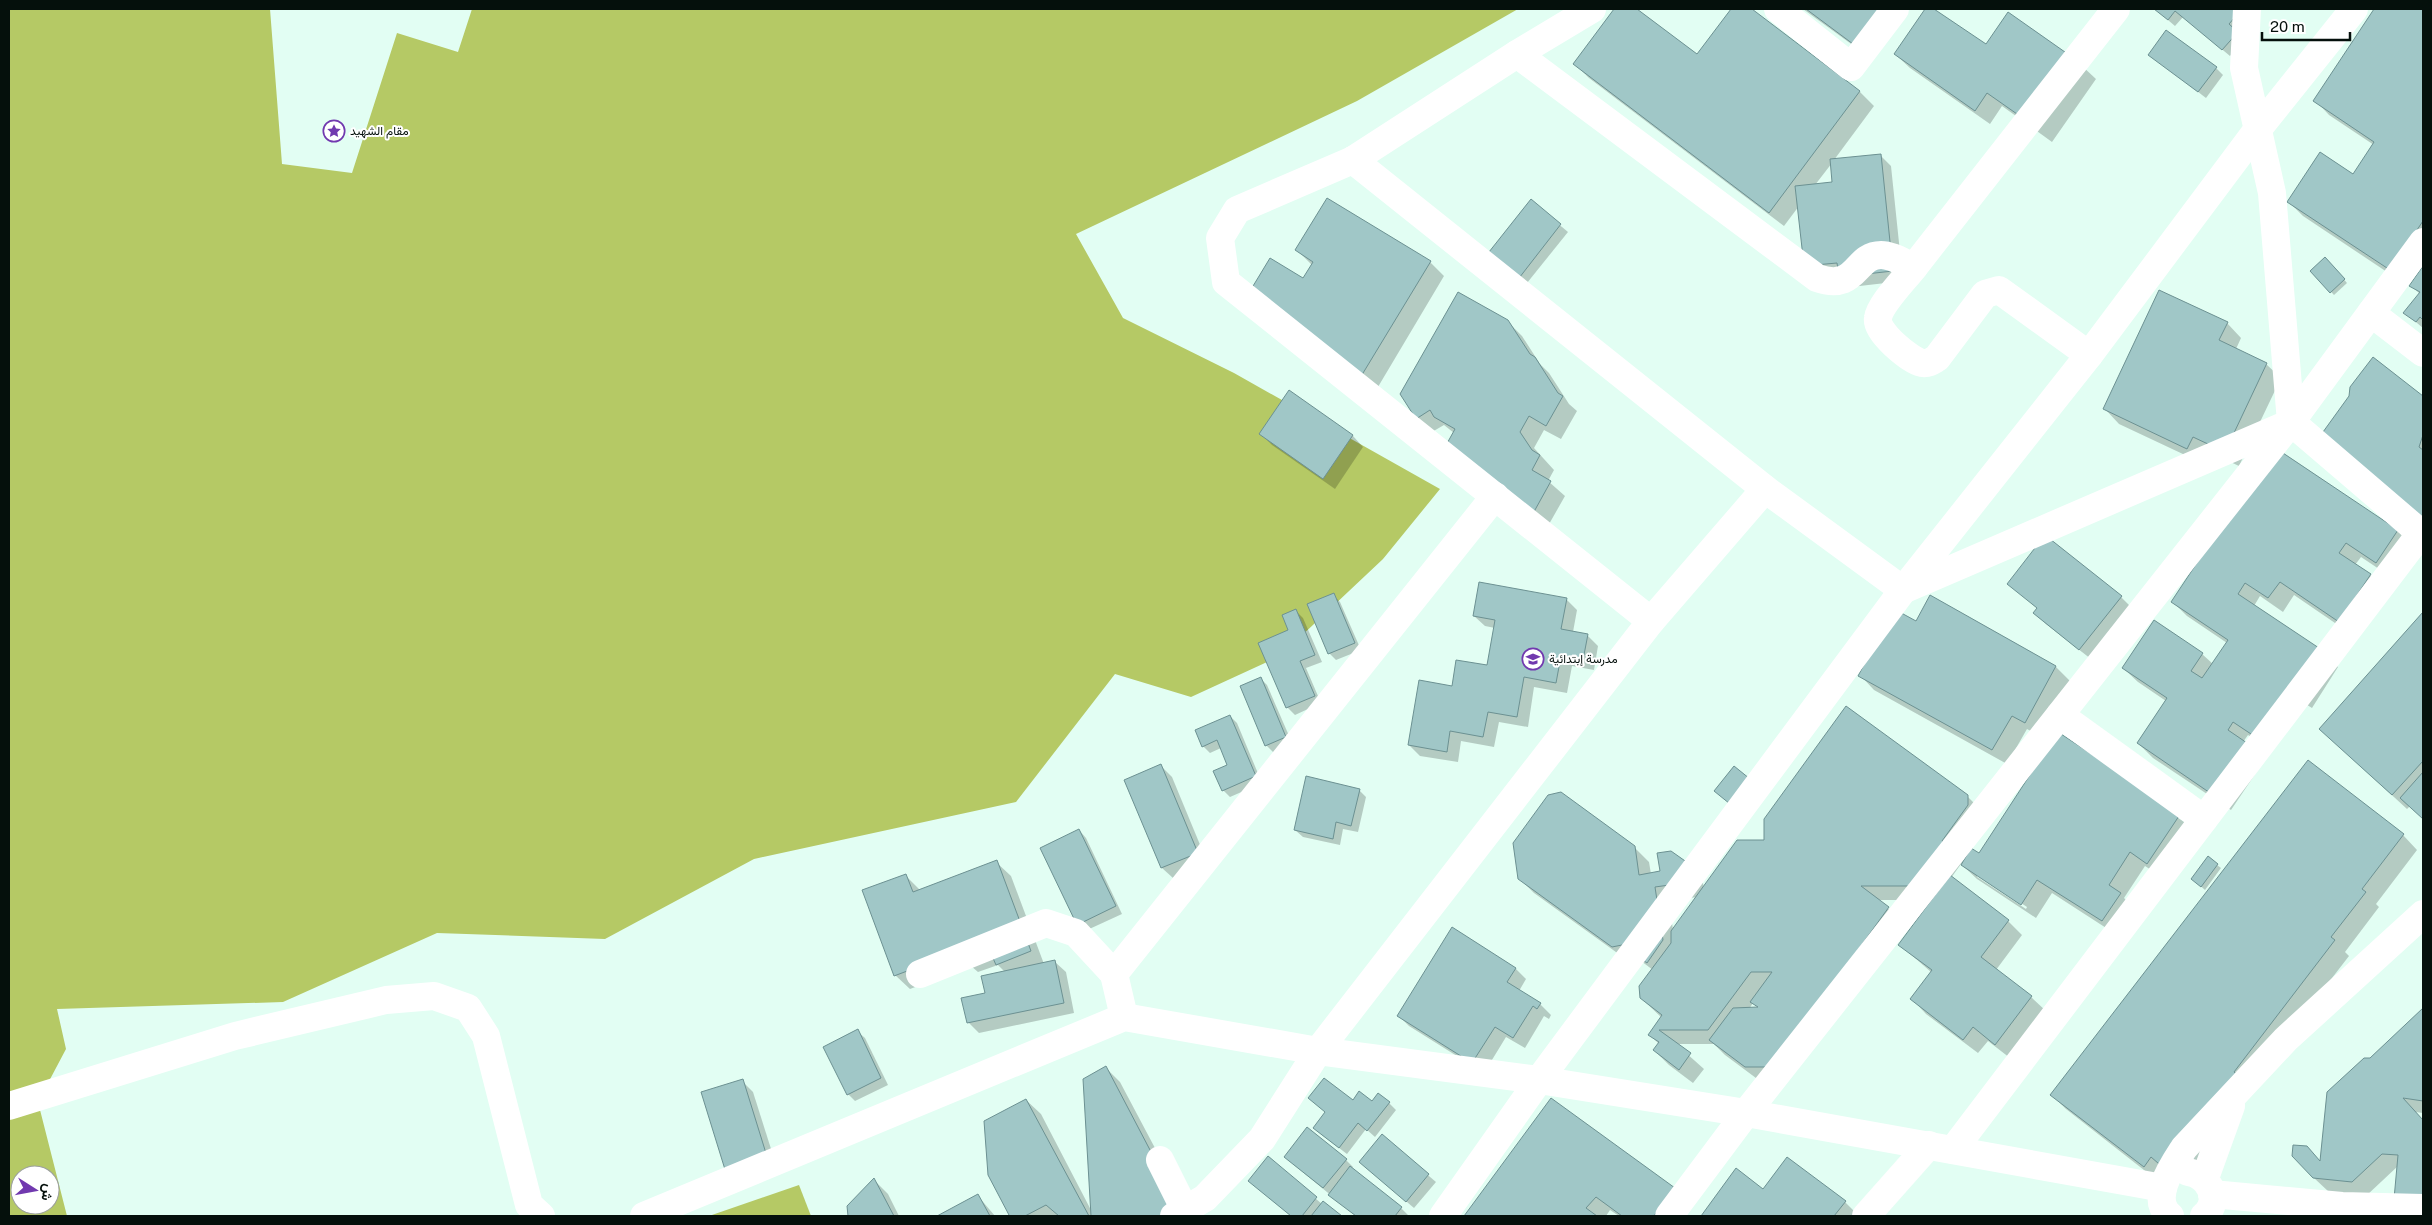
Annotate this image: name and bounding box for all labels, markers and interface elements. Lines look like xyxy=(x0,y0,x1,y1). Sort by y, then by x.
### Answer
scale bar xyxy=(2262,10,2350,42)
text: 20 m xyxy=(2270,18,2305,35)
place icon: مقام الشهيد xyxy=(322,119,346,143)
place label: مقام الشهيد xyxy=(350,124,409,139)
school or university icon: مدرسة إبتدائية xyxy=(1521,647,1545,671)
place label: مدرسة إبتدائية xyxy=(1549,652,1618,667)
north arrow xyxy=(10,1165,60,1215)
text: ش xyxy=(37,1183,57,1202)

